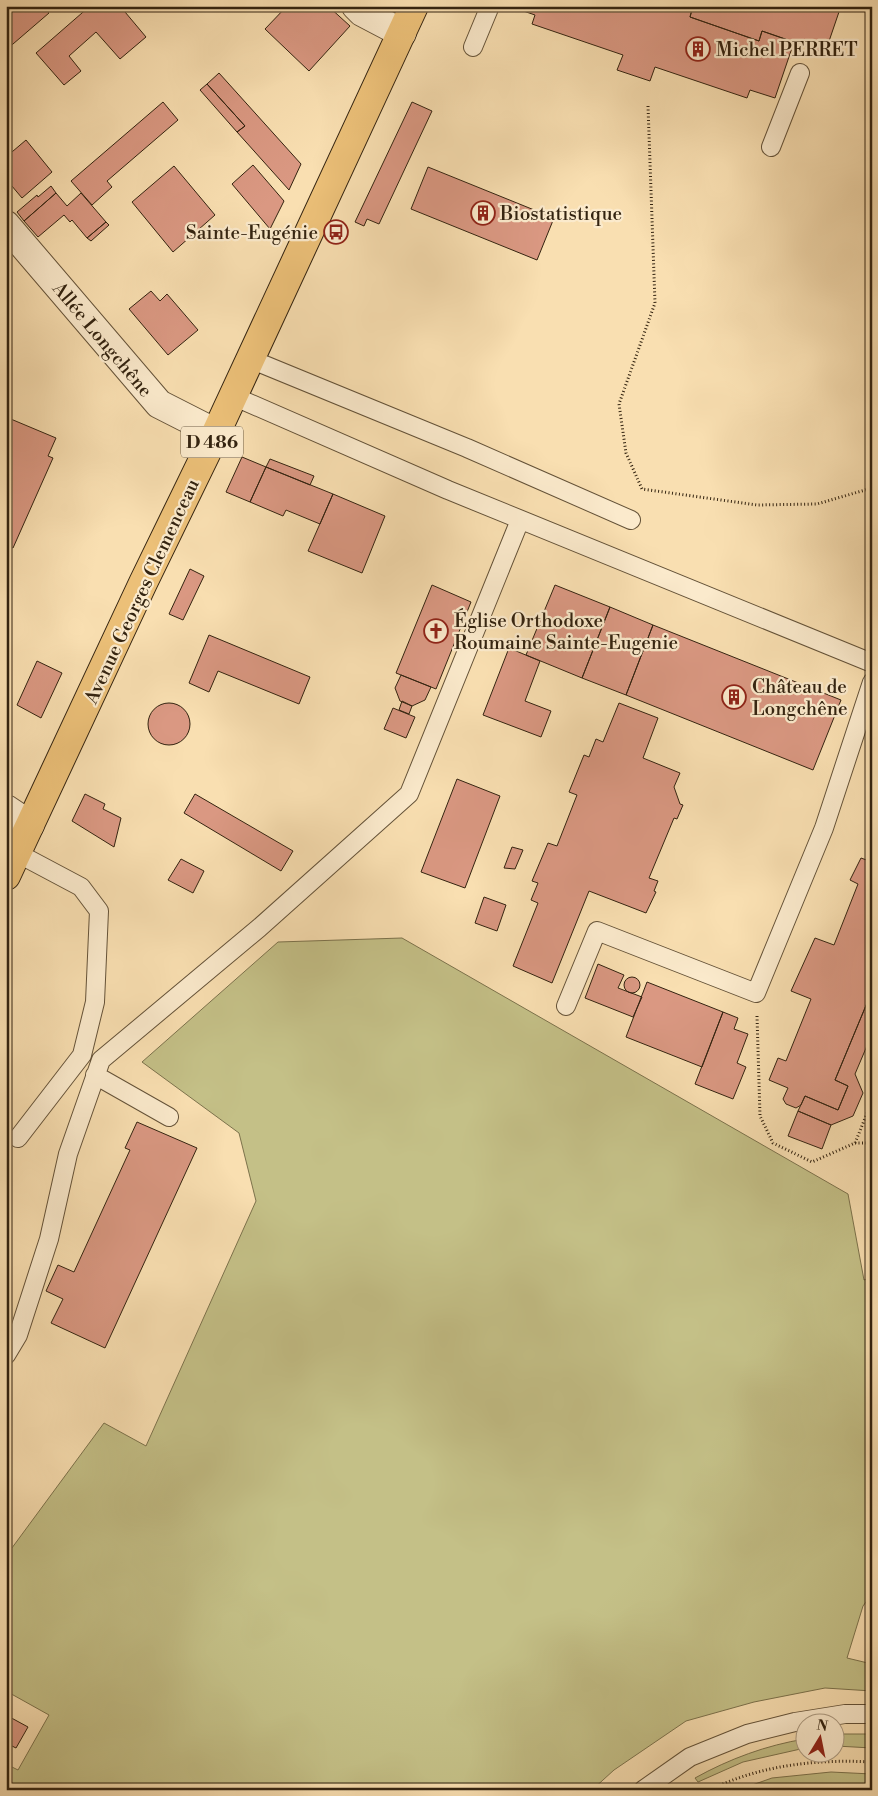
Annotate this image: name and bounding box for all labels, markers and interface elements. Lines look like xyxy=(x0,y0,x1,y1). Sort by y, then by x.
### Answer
building icon: Michel PERRET xyxy=(685,36,711,62)
place label: Michel PERRET xyxy=(716,38,858,62)
building icon: Biostatistique xyxy=(470,200,496,226)
place label: Biostatistique xyxy=(499,202,622,226)
bus stop icon: Sainte-Eugénie xyxy=(323,219,349,245)
place label: Sainte-Eugénie xyxy=(186,221,318,245)
street label: Allée Longchêne xyxy=(46,276,157,402)
road number: D 486 xyxy=(181,427,243,458)
street label: Avenue Georges Clemenceau xyxy=(79,475,205,709)
place label: Église Orthodoxe Roumaine Sainte-Eugenie xyxy=(454,608,678,655)
church icon: Église Orthodoxe Roumaine Sainte-Eugenie xyxy=(423,618,449,644)
place label: Château de Longchêne xyxy=(752,675,848,721)
building icon: Château de Longchêne xyxy=(721,684,747,710)
north arrow xyxy=(796,1714,846,1764)
text: N xyxy=(815,1716,829,1736)

